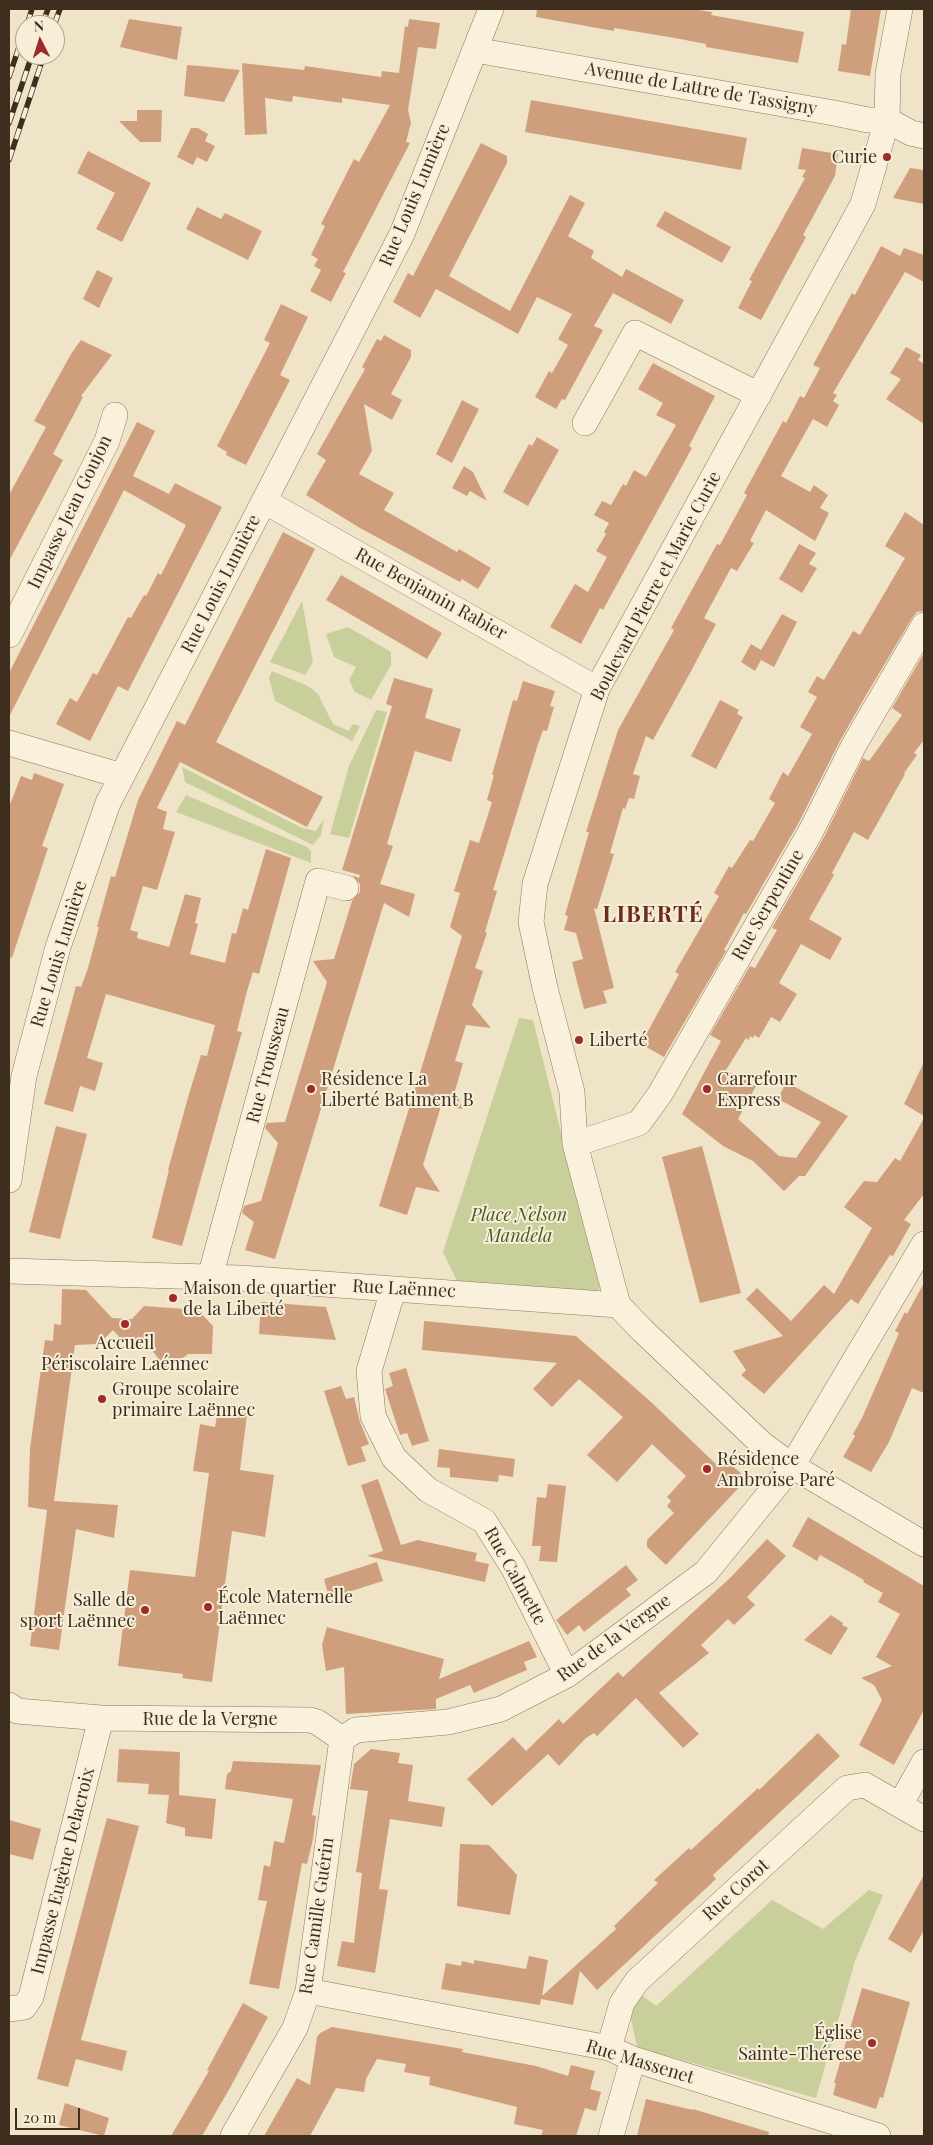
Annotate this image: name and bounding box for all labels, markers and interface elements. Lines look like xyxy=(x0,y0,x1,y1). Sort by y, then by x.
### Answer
north arrow xyxy=(15,15,65,65)
text: N xyxy=(33,16,45,35)
street label: Avenue de Lattre de Tassigny xyxy=(583,58,819,120)
street label: Rue Louis Lumière xyxy=(375,121,455,269)
place label: Curie xyxy=(832,146,877,168)
marker: Curie xyxy=(881,151,893,163)
street label: Impasse Jean Goujon xyxy=(23,432,117,592)
street label: Boulevard Pierre et Marie Curie xyxy=(586,468,726,704)
street label: Rue Louis Lumière xyxy=(177,511,265,657)
street label: Rue Benjamin Rabier xyxy=(351,543,511,645)
street label: Rue Serpentine xyxy=(728,846,808,964)
street label: Rue Louis Lumière xyxy=(26,878,92,1030)
district label: LIBERTÉ xyxy=(602,902,704,928)
street label: Rue Trousseau xyxy=(242,1004,294,1126)
place label: Liberté xyxy=(589,1029,648,1051)
marker: Liberté xyxy=(573,1034,585,1046)
place label: Résidence La Liberté Batiment B xyxy=(321,1068,474,1110)
place label: Carrefour Express xyxy=(717,1068,797,1110)
marker: Résidence La Liberté Batiment B xyxy=(305,1083,317,1095)
marker: Carrefour Express xyxy=(701,1083,713,1095)
park label: Place Nelson Mandela xyxy=(471,1204,567,1246)
street label: Rue Laënnec xyxy=(352,1276,456,1302)
place label: Maison de quartier de la Liberté xyxy=(183,1277,336,1320)
marker: Maison de quartier de la Liberté xyxy=(167,1292,179,1304)
marker: Accueil Périscolaire Laénnec xyxy=(119,1318,131,1330)
place label: Accueil Périscolaire Laénnec xyxy=(41,1332,209,1375)
place label: Groupe scolaire primaire Laënnec xyxy=(112,1378,255,1420)
marker: Groupe scolaire primaire Laënnec xyxy=(96,1393,108,1405)
place label: Résidence Ambroise Paré xyxy=(717,1448,835,1490)
marker: Résidence Ambroise Paré xyxy=(701,1463,713,1475)
street label: Rue Calmette xyxy=(479,1523,551,1629)
place label: École Maternelle Laënnec xyxy=(218,1586,353,1628)
place label: Salle de sport Laënnec xyxy=(20,1589,135,1632)
street label: Rue de la Vergne xyxy=(553,1590,675,1686)
marker: École Maternelle Laënnec xyxy=(202,1601,214,1613)
marker: Salle de sport Laënnec xyxy=(139,1604,151,1616)
street label: Rue de la Vergne xyxy=(142,1708,278,1730)
street label: Impasse Eugène Delacroix xyxy=(27,1765,99,1977)
street label: Rue Camille Guérin xyxy=(295,1836,339,1996)
street label: Rue Corot xyxy=(698,1855,774,1925)
place label: Église Sainte-Thérese xyxy=(738,2022,862,2064)
street label: Rue Massenet xyxy=(583,2035,697,2089)
marker: Église Sainte-Thérese xyxy=(866,2037,878,2049)
scale bar xyxy=(18,2098,82,2130)
text: 20 m xyxy=(23,2107,56,2127)

